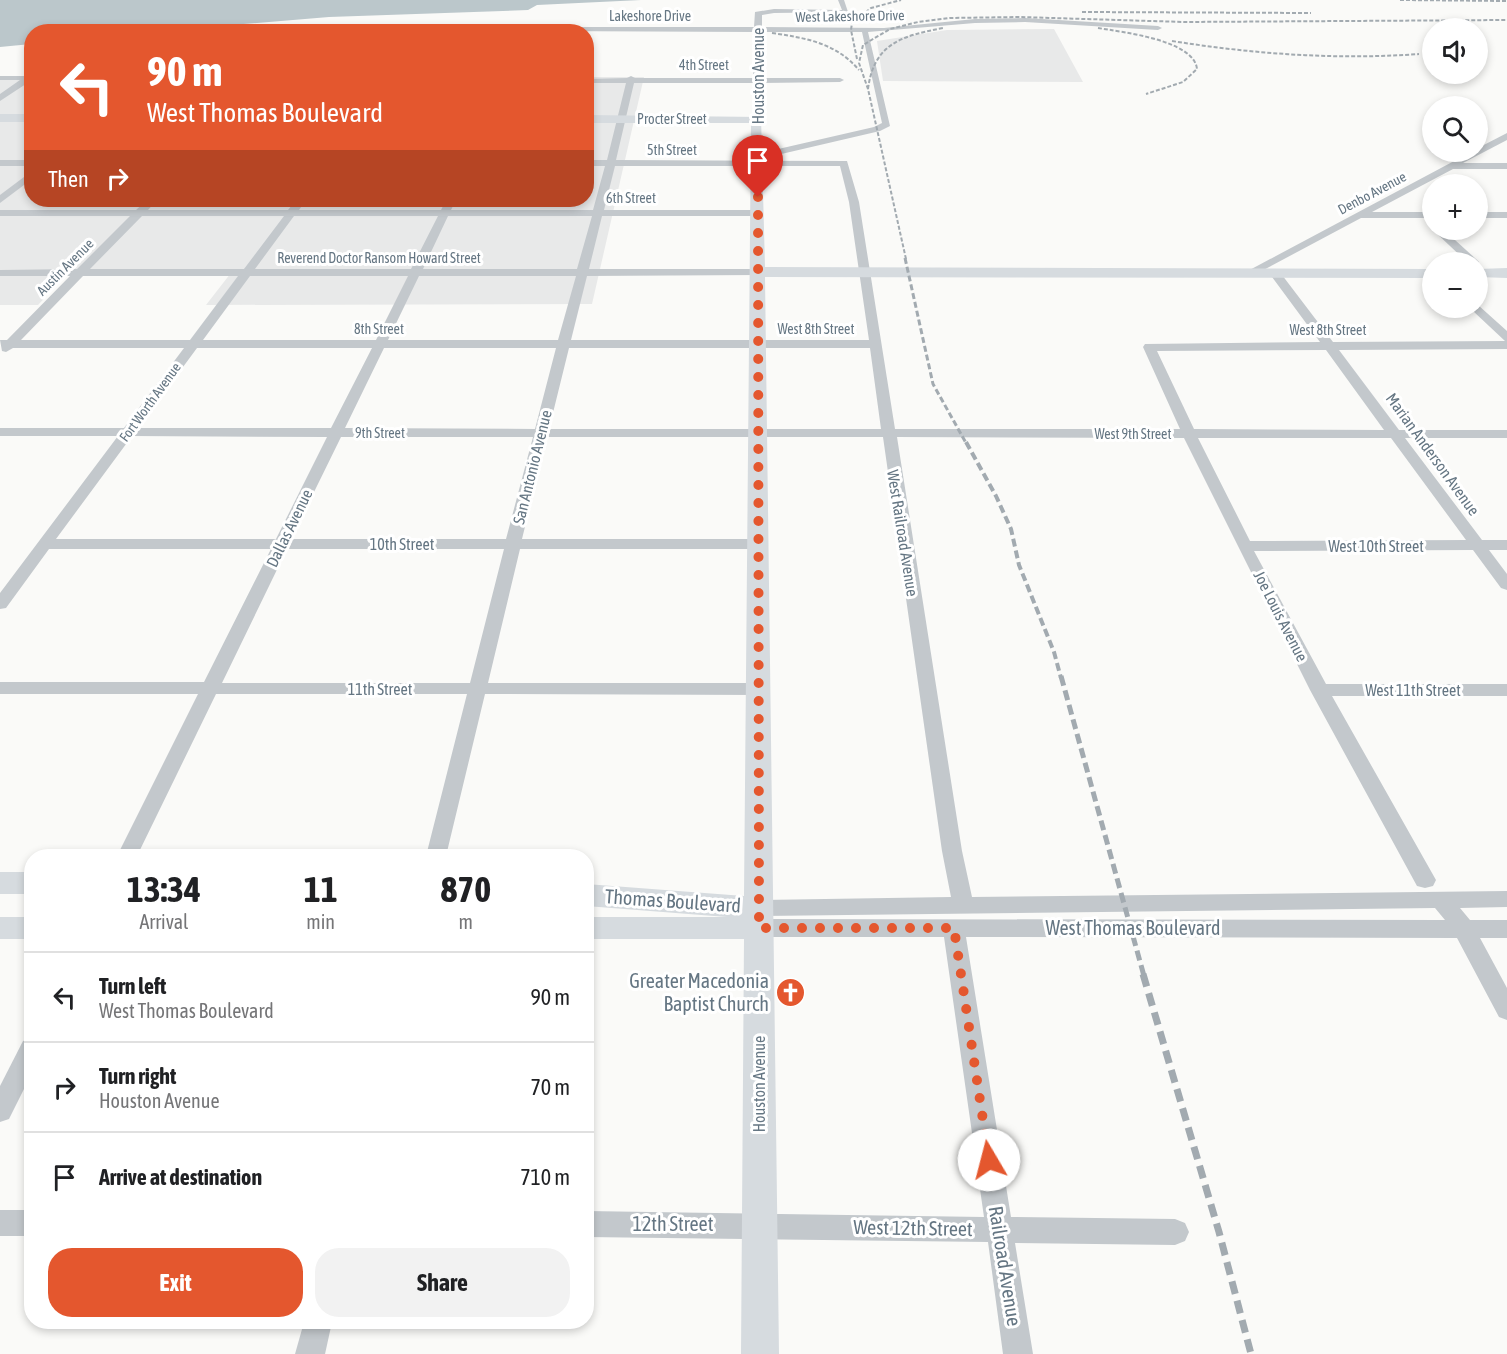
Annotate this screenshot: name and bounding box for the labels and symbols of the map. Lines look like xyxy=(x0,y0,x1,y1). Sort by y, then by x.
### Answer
street label: West Lakeshore Drive xyxy=(795,7,905,25)
street label: Lakeshore Drive xyxy=(609,8,691,24)
street label: Houston Avenue xyxy=(749,28,767,124)
street label: 4th Street xyxy=(679,57,729,73)
street label: Procter Street xyxy=(637,111,707,127)
pin xyxy=(732,135,783,197)
street label: 5th Street xyxy=(647,142,697,158)
street label: Denbo Avenue xyxy=(1335,168,1409,218)
street label: 6th Street xyxy=(606,190,656,206)
street label: Austin Avenue xyxy=(33,235,97,299)
street label: Reverend Doctor Ransom Howard Street xyxy=(277,250,481,266)
street label: 8th Street xyxy=(354,321,404,337)
street label: West 8th Street xyxy=(777,321,855,337)
street label: West 8th Street xyxy=(1289,322,1367,338)
street label: Fort Worth Avenue xyxy=(116,359,184,445)
street label: Marian Anderson Avenue xyxy=(1383,389,1483,519)
street label: San Antonio Avenue xyxy=(509,408,555,526)
street label: 9th Street xyxy=(355,425,405,441)
street label: West 9th Street xyxy=(1094,426,1172,442)
street label: West Railroad Avenue xyxy=(884,468,922,598)
street label: Dallas Avenue xyxy=(262,486,316,570)
street label: 10th Street xyxy=(370,535,435,553)
street label: West 10th Street xyxy=(1328,537,1424,555)
street label: Joe Louis Avenue xyxy=(1250,568,1312,664)
street label: 11th Street xyxy=(348,680,413,698)
street label: West 11th Street xyxy=(1365,681,1461,699)
street label: Thomas Boulevard xyxy=(604,884,742,917)
street label: West Thomas Boulevard xyxy=(1046,916,1220,939)
place label: Greater Macedonia Baptist Church xyxy=(629,969,769,1015)
church icon: Greater Macedonia Baptist Church xyxy=(774,976,806,1008)
street label: Houston Avenue xyxy=(750,1036,768,1132)
position arrow xyxy=(957,1128,1021,1192)
street label: Railroad Avenue xyxy=(985,1204,1026,1328)
street label: 12th Street xyxy=(633,1212,714,1235)
street label: West 12th Street xyxy=(853,1215,973,1240)

